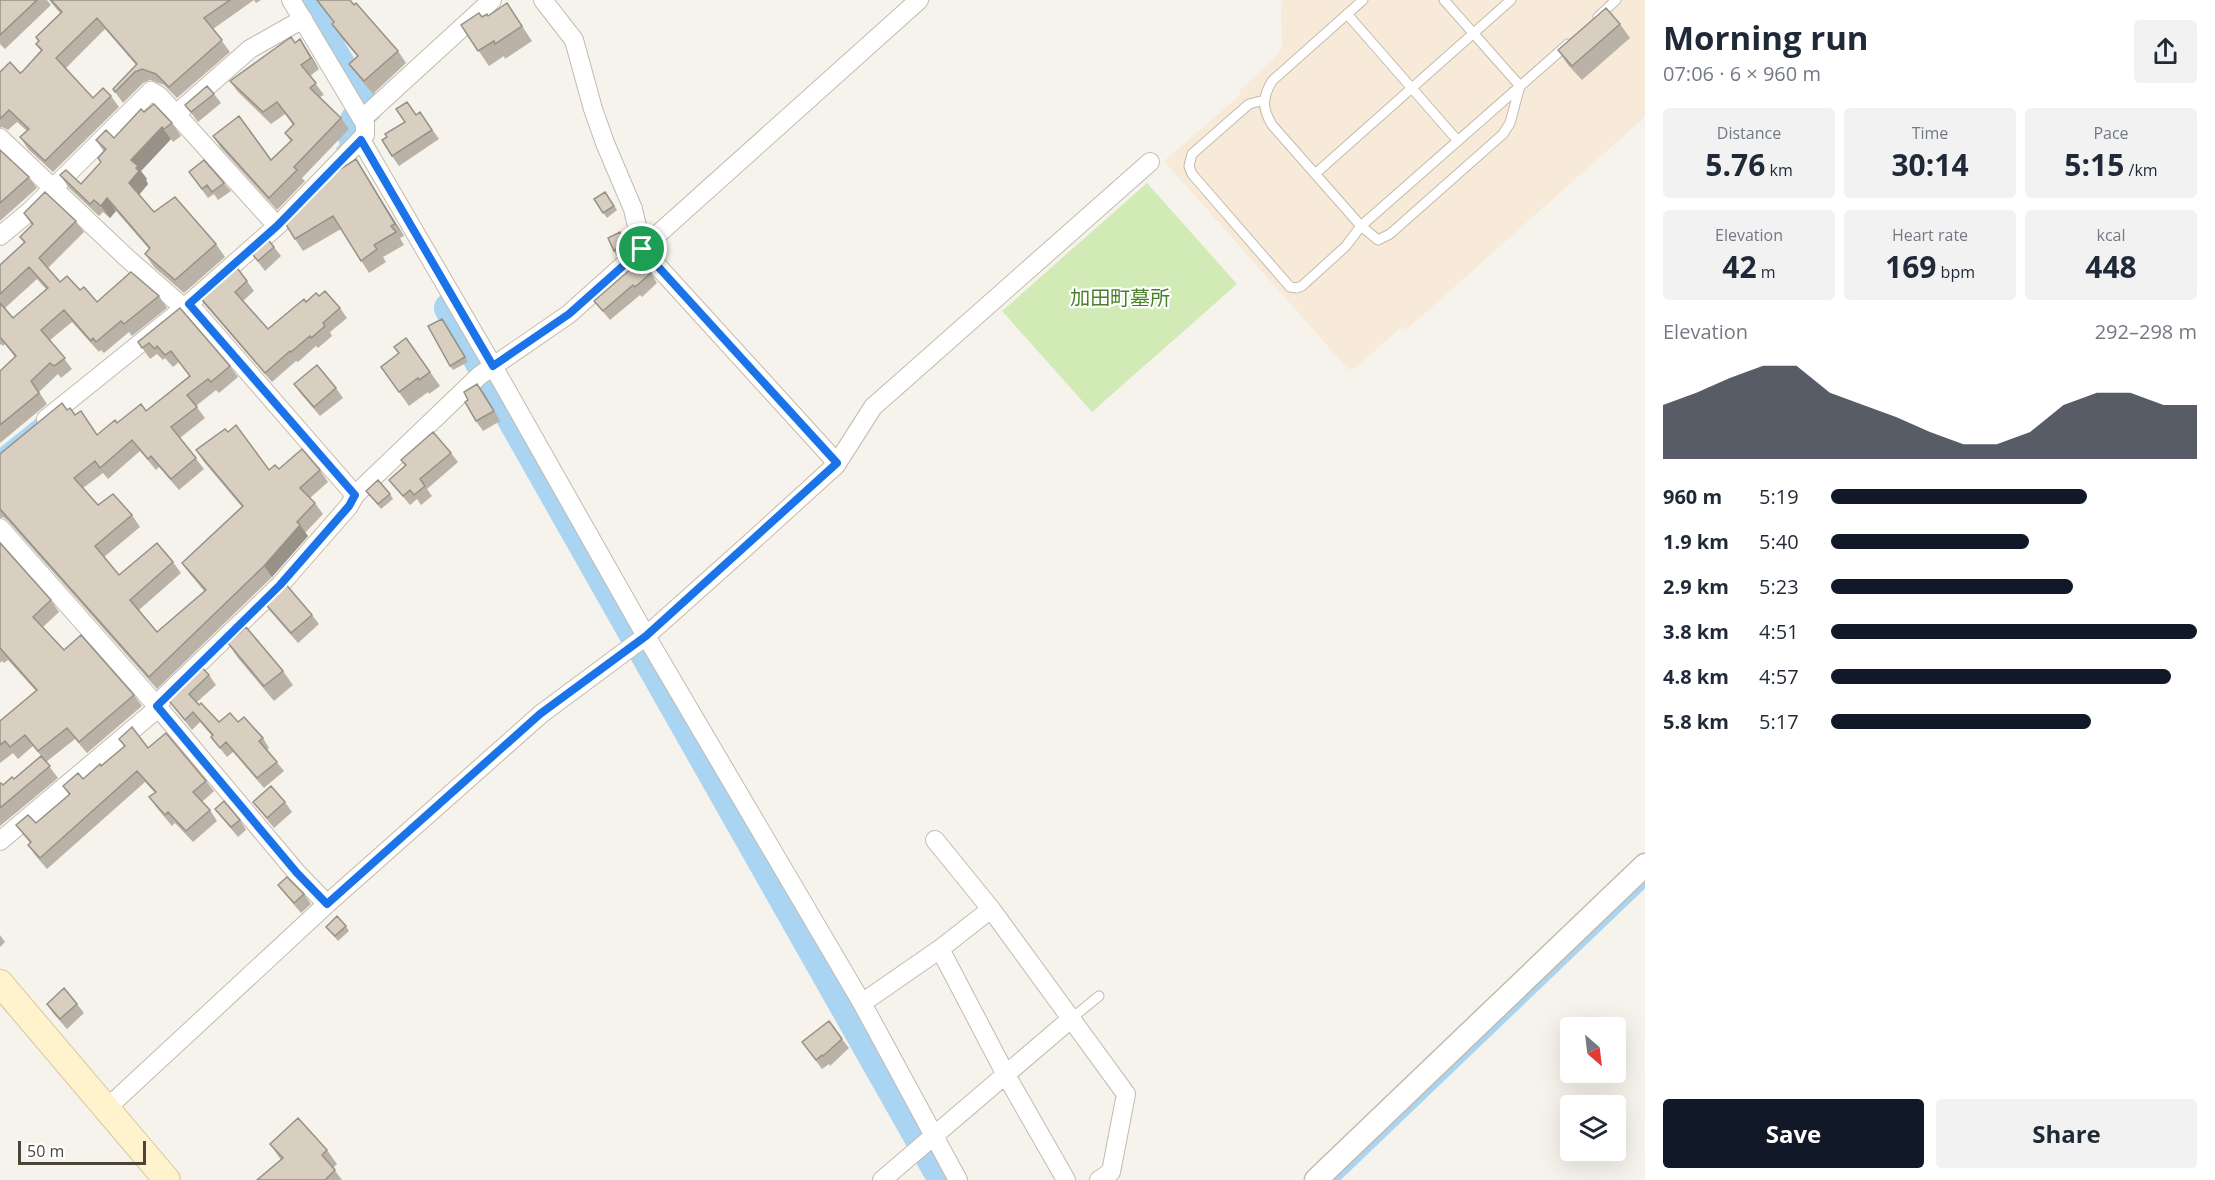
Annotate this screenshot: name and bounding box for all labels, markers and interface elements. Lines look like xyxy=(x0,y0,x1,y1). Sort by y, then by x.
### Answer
text: Morning run xyxy=(1663,15,1869,60)
button: share xyxy=(2134,20,2197,83)
text: 07:06 · 6 × 960 m xyxy=(1663,60,1821,87)
text: Distance xyxy=(1717,122,1781,144)
text: Time xyxy=(1912,122,1948,144)
text: Pace xyxy=(2093,122,2129,144)
text: 5.76 xyxy=(1705,144,1765,185)
text: 30:14 xyxy=(1891,144,1969,185)
text: 5:15 xyxy=(2064,144,2124,185)
text: km xyxy=(1765,159,1793,181)
text: /km xyxy=(2124,159,2158,181)
pin xyxy=(616,223,667,274)
text: Elevation xyxy=(1715,224,1783,246)
text: Heart rate xyxy=(1892,224,1968,246)
text: kcal xyxy=(2097,224,2126,246)
icon: arrive xyxy=(625,232,658,265)
text: 42 xyxy=(1722,246,1757,287)
text: 169 xyxy=(1885,246,1936,287)
text: 448 xyxy=(2085,246,2137,287)
text: m xyxy=(1757,261,1776,283)
text: bpm xyxy=(1936,261,1975,283)
park label: 加田町墓所 xyxy=(1070,284,1170,311)
text: Elevation xyxy=(1663,318,1748,345)
text: 292–298 m xyxy=(2095,318,2197,345)
text: 960 m xyxy=(1663,483,1722,510)
text: 5:19 xyxy=(1759,483,1799,510)
text: 1.9 km xyxy=(1663,528,1729,555)
text: 5:40 xyxy=(1759,528,1799,555)
text: 2.9 km xyxy=(1663,573,1729,600)
text: 5:23 xyxy=(1759,573,1799,600)
text: 3.8 km xyxy=(1663,618,1729,645)
text: 4:51 xyxy=(1759,618,1799,645)
text: 4.8 km xyxy=(1663,663,1729,690)
text: 4:57 xyxy=(1759,663,1799,690)
text: 5.8 km xyxy=(1663,708,1729,735)
text: 5:17 xyxy=(1759,708,1799,735)
north arrow xyxy=(1560,1017,1626,1083)
map controls xyxy=(1560,1017,1626,1161)
button: layers xyxy=(1560,1095,1626,1161)
button: Save xyxy=(1663,1099,1924,1168)
button: Share xyxy=(1936,1099,2197,1168)
scale bar xyxy=(18,1138,146,1166)
text: 50 m xyxy=(27,1140,64,1162)

